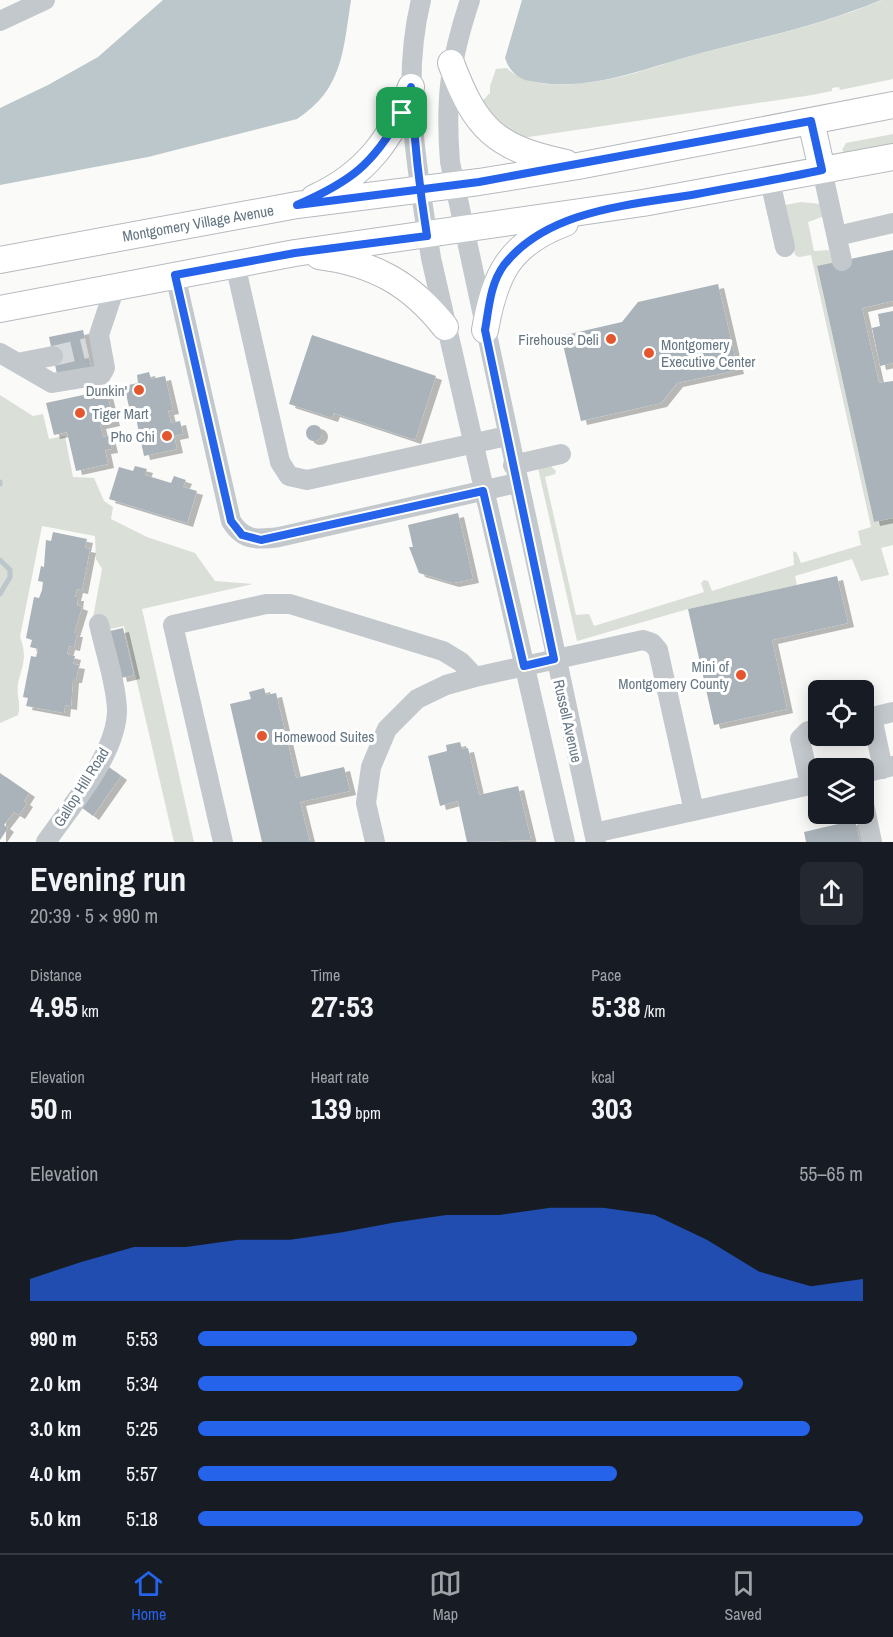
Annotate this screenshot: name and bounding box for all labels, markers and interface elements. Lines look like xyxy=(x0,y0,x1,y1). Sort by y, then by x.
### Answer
pin xyxy=(376,87,427,138)
icon: arrive xyxy=(385,96,418,129)
street label: Montgomery Village Avenue xyxy=(121,199,276,247)
place label: Firehouse Deli xyxy=(518,329,599,350)
marker: Firehouse Deli xyxy=(604,332,618,346)
place label: Montgomery Executive Center xyxy=(661,334,755,372)
marker: Montgomery Executive Center xyxy=(642,346,656,360)
place label: Dunkin' xyxy=(86,380,127,401)
marker: Dunkin' xyxy=(132,383,146,397)
place label: Tiger Mart xyxy=(92,403,149,424)
marker: Tiger Mart xyxy=(73,406,87,420)
place label: Pho Chi xyxy=(111,426,155,447)
marker: Pho Chi xyxy=(160,429,174,443)
place label: Mini of Montgomery County xyxy=(618,656,730,694)
marker: Mini of Montgomery County xyxy=(734,668,748,682)
street label: Russell Avenue xyxy=(548,677,588,765)
map controls xyxy=(808,680,874,824)
button: locate xyxy=(808,680,874,746)
place label: Homewood Suites xyxy=(274,726,375,747)
marker: Homewood Suites xyxy=(255,729,269,743)
street label: Gallop Hill Road xyxy=(48,743,114,831)
button: layers xyxy=(808,758,874,824)
text: Evening run xyxy=(30,857,186,901)
button: share xyxy=(800,862,863,925)
text: 20:39 · 5 × 990 m xyxy=(30,902,158,929)
text: Distance xyxy=(30,964,82,986)
text: Time xyxy=(311,964,340,986)
text: Pace xyxy=(591,964,621,986)
text: 4.95 xyxy=(30,986,78,1026)
text: 27:53 xyxy=(311,986,374,1026)
text: 5:38 xyxy=(591,986,641,1026)
text: km xyxy=(78,1000,99,1022)
text: /km xyxy=(641,1000,665,1022)
text: Elevation xyxy=(30,1066,85,1088)
text: Heart rate xyxy=(311,1066,369,1088)
text: kcal xyxy=(591,1066,615,1088)
text: 50 xyxy=(30,1088,57,1128)
text: 139 xyxy=(311,1088,352,1128)
text: 303 xyxy=(591,1088,632,1128)
text: m xyxy=(57,1102,72,1124)
text: bpm xyxy=(352,1102,381,1124)
text: Elevation xyxy=(30,1160,98,1187)
text: 55–65 m xyxy=(799,1160,863,1187)
text: 990 m xyxy=(30,1325,77,1352)
text: 5:53 xyxy=(126,1325,158,1352)
text: 2.0 km xyxy=(30,1370,81,1397)
text: 5:34 xyxy=(126,1370,158,1397)
text: 3.0 km xyxy=(30,1415,81,1442)
text: 5:25 xyxy=(126,1415,158,1442)
text: 4.0 km xyxy=(30,1460,81,1487)
text: 5:57 xyxy=(126,1460,158,1487)
text: 5.0 km xyxy=(30,1505,81,1532)
text: 5:18 xyxy=(126,1505,158,1532)
tab: Home xyxy=(131,1567,166,1625)
tab: Map xyxy=(429,1567,462,1625)
tab: Saved xyxy=(724,1567,762,1625)

